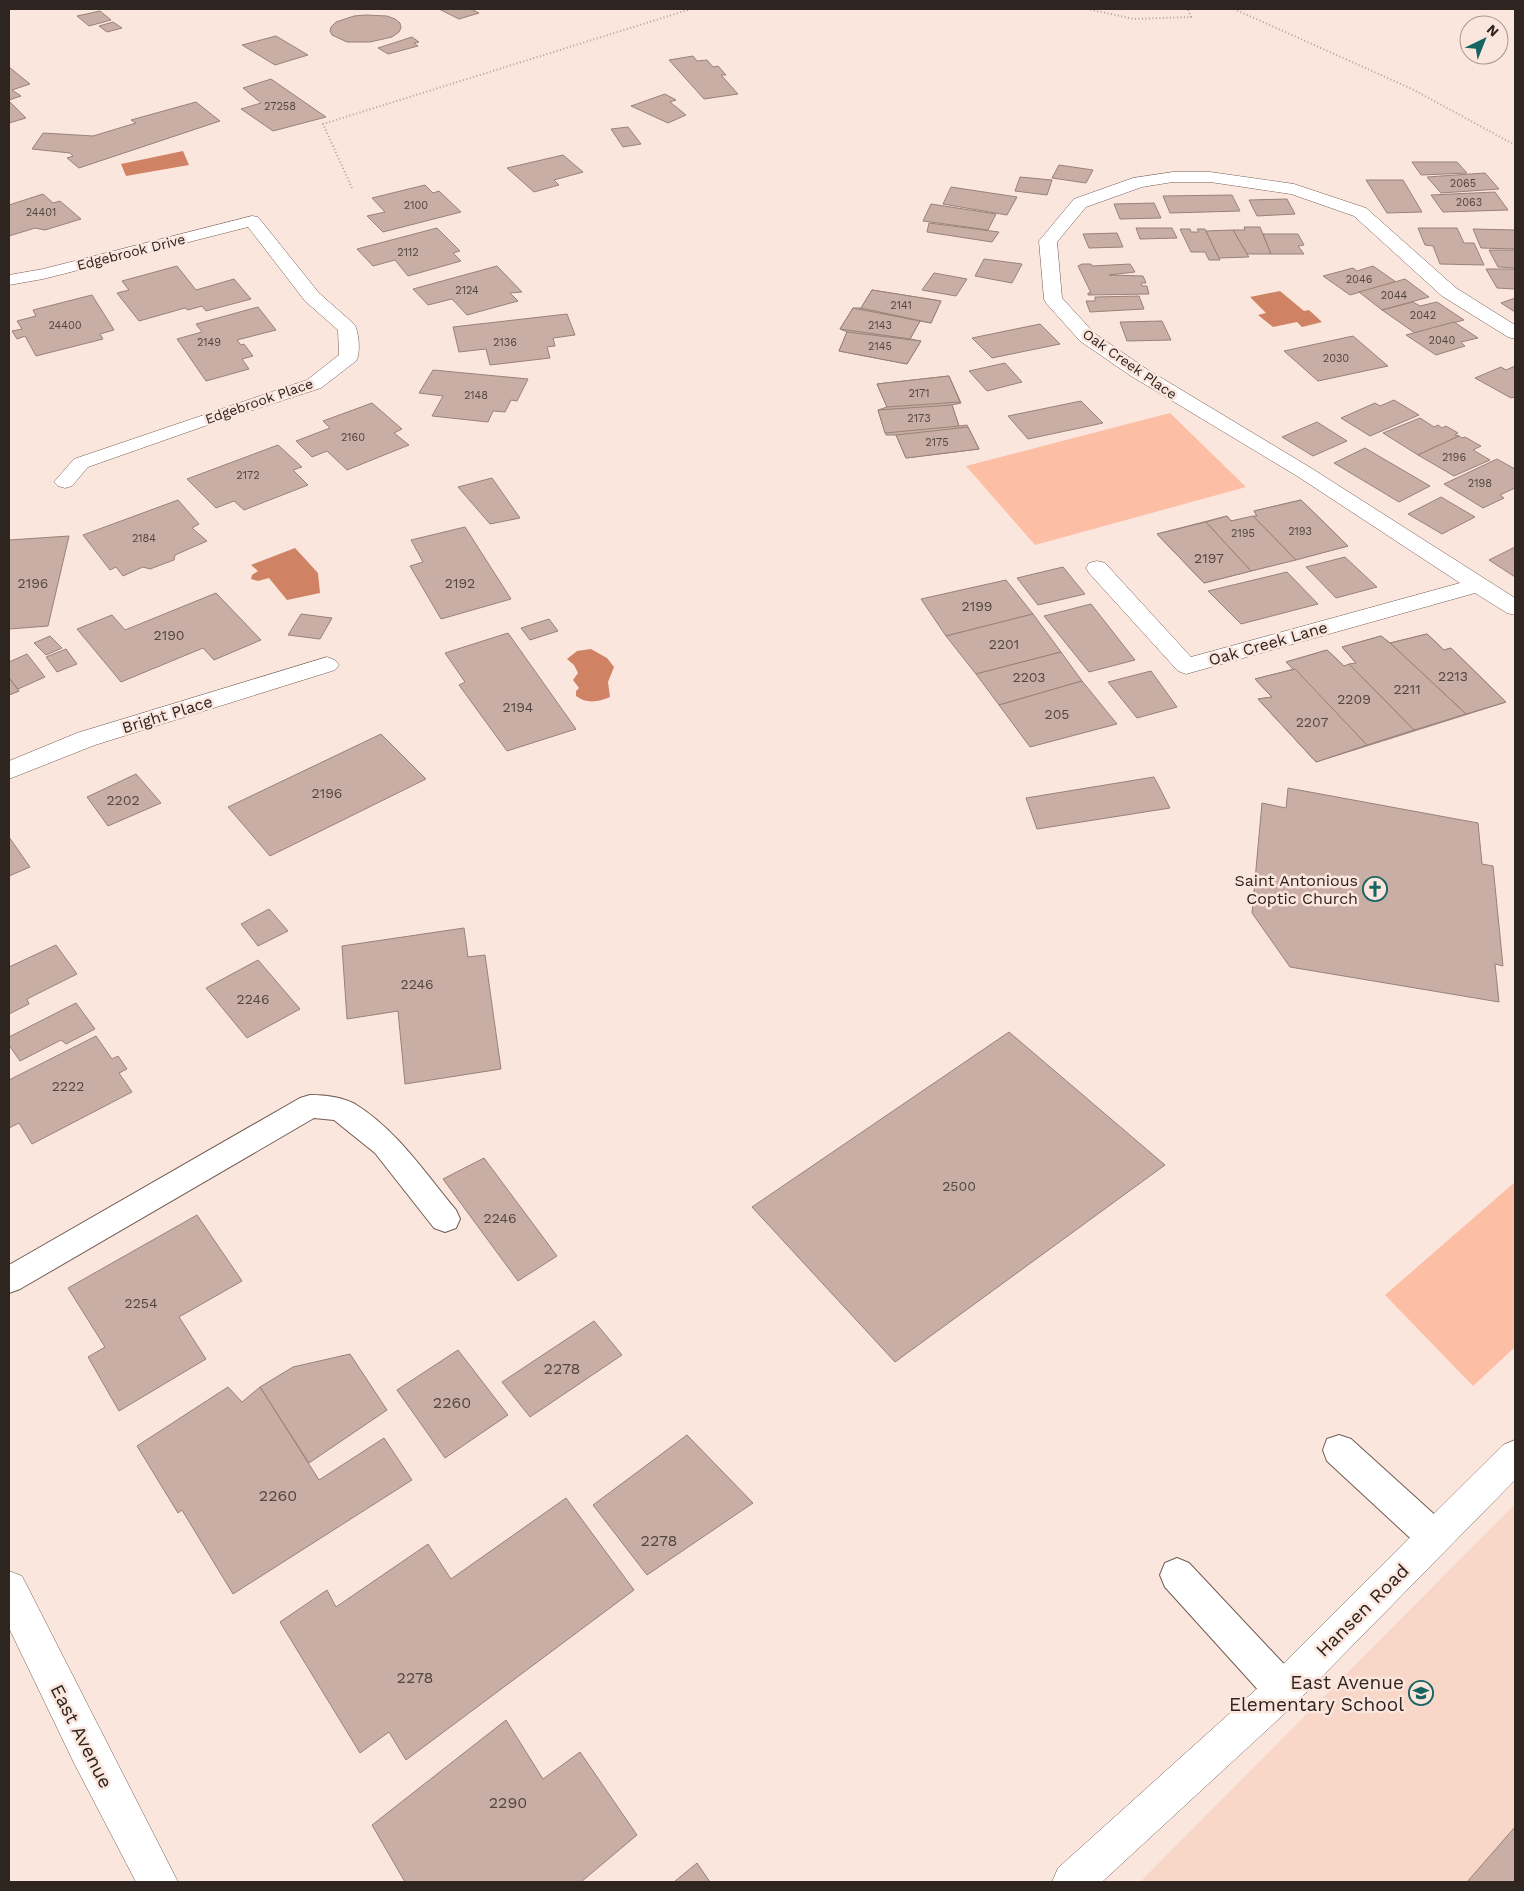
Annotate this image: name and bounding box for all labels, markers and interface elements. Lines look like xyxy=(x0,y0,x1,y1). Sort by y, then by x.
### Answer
north arrow xyxy=(1459,15,1509,65)
text: N xyxy=(1484,21,1502,40)
house number: 27258 xyxy=(264,100,296,113)
house number: 2065 xyxy=(1450,177,1476,190)
house number: 2063 xyxy=(1456,196,1482,209)
house number: 2100 xyxy=(404,199,428,212)
house number: 24401 xyxy=(26,206,56,219)
street label: Edgebrook Drive xyxy=(75,231,187,273)
house number: 2112 xyxy=(397,246,419,259)
house number: 2046 xyxy=(1346,273,1373,286)
house number: 2124 xyxy=(455,284,479,297)
house number: 2044 xyxy=(1381,289,1408,302)
house number: 2141 xyxy=(890,299,912,312)
house number: 2042 xyxy=(1410,309,1436,322)
house number: 24400 xyxy=(48,319,82,332)
house number: 2143 xyxy=(868,319,892,332)
street label: Oak Creek Place xyxy=(1080,326,1180,402)
house number: 2040 xyxy=(1429,334,1456,347)
house number: 2149 xyxy=(197,336,221,349)
house number: 2136 xyxy=(493,336,517,349)
house number: 2145 xyxy=(868,340,892,353)
house number: 2030 xyxy=(1323,352,1349,365)
street label: Edgebrook Place xyxy=(203,375,315,427)
house number: 2171 xyxy=(908,387,930,400)
house number: 2148 xyxy=(464,389,488,402)
house number: 2173 xyxy=(907,412,931,425)
house number: 2160 xyxy=(341,431,365,444)
house number: 2175 xyxy=(925,436,949,449)
house number: 2196 xyxy=(1442,451,1466,464)
house number: 2172 xyxy=(236,469,260,482)
house number: 2198 xyxy=(1468,477,1492,490)
house number: 2193 xyxy=(1288,525,1312,538)
house number: 2195 xyxy=(1231,527,1255,540)
house number: 2184 xyxy=(132,532,156,545)
house number: 2197 xyxy=(1194,550,1224,566)
house number: 2196 xyxy=(18,575,48,591)
house number: 2192 xyxy=(445,575,475,591)
house number: 2199 xyxy=(962,598,992,614)
street label: Oak Creek Lane xyxy=(1206,617,1330,670)
house number: 2190 xyxy=(154,627,184,643)
house number: 2201 xyxy=(989,636,1019,652)
house number: 2213 xyxy=(1438,668,1468,684)
house number: 2203 xyxy=(1013,669,1045,685)
house number: 2211 xyxy=(1393,681,1421,697)
house number: 2209 xyxy=(1337,691,1371,707)
street label: Bright Place xyxy=(120,692,215,737)
house number: 2194 xyxy=(503,699,533,715)
house number: 205 xyxy=(1044,706,1070,722)
house number: 2207 xyxy=(1296,714,1328,730)
house number: 2196 xyxy=(312,785,342,801)
house number: 2202 xyxy=(106,792,140,808)
place label: Saint Antonious Coptic Church xyxy=(1235,871,1358,908)
church icon: Saint Antonious Coptic Church xyxy=(1362,876,1388,902)
house number: 2246 xyxy=(401,976,433,992)
house number: 2246 xyxy=(237,991,269,1007)
house number: 2222 xyxy=(52,1078,84,1094)
house number: 2500 xyxy=(942,1178,976,1194)
house number: 2246 xyxy=(484,1210,516,1226)
house number: 2254 xyxy=(124,1295,158,1311)
house number: 2278 xyxy=(544,1359,580,1378)
house number: 2260 xyxy=(433,1393,471,1412)
house number: 2260 xyxy=(259,1486,297,1505)
house number: 2278 xyxy=(641,1531,677,1550)
street label: Hansen Road xyxy=(1311,1559,1414,1662)
house number: 2278 xyxy=(397,1668,433,1687)
place label: East Avenue Elementary School xyxy=(1229,1671,1404,1716)
street label: East Avenue xyxy=(45,1680,118,1792)
school or university icon: East Avenue Elementary School xyxy=(1408,1680,1434,1706)
house number: 2290 xyxy=(489,1793,527,1812)

